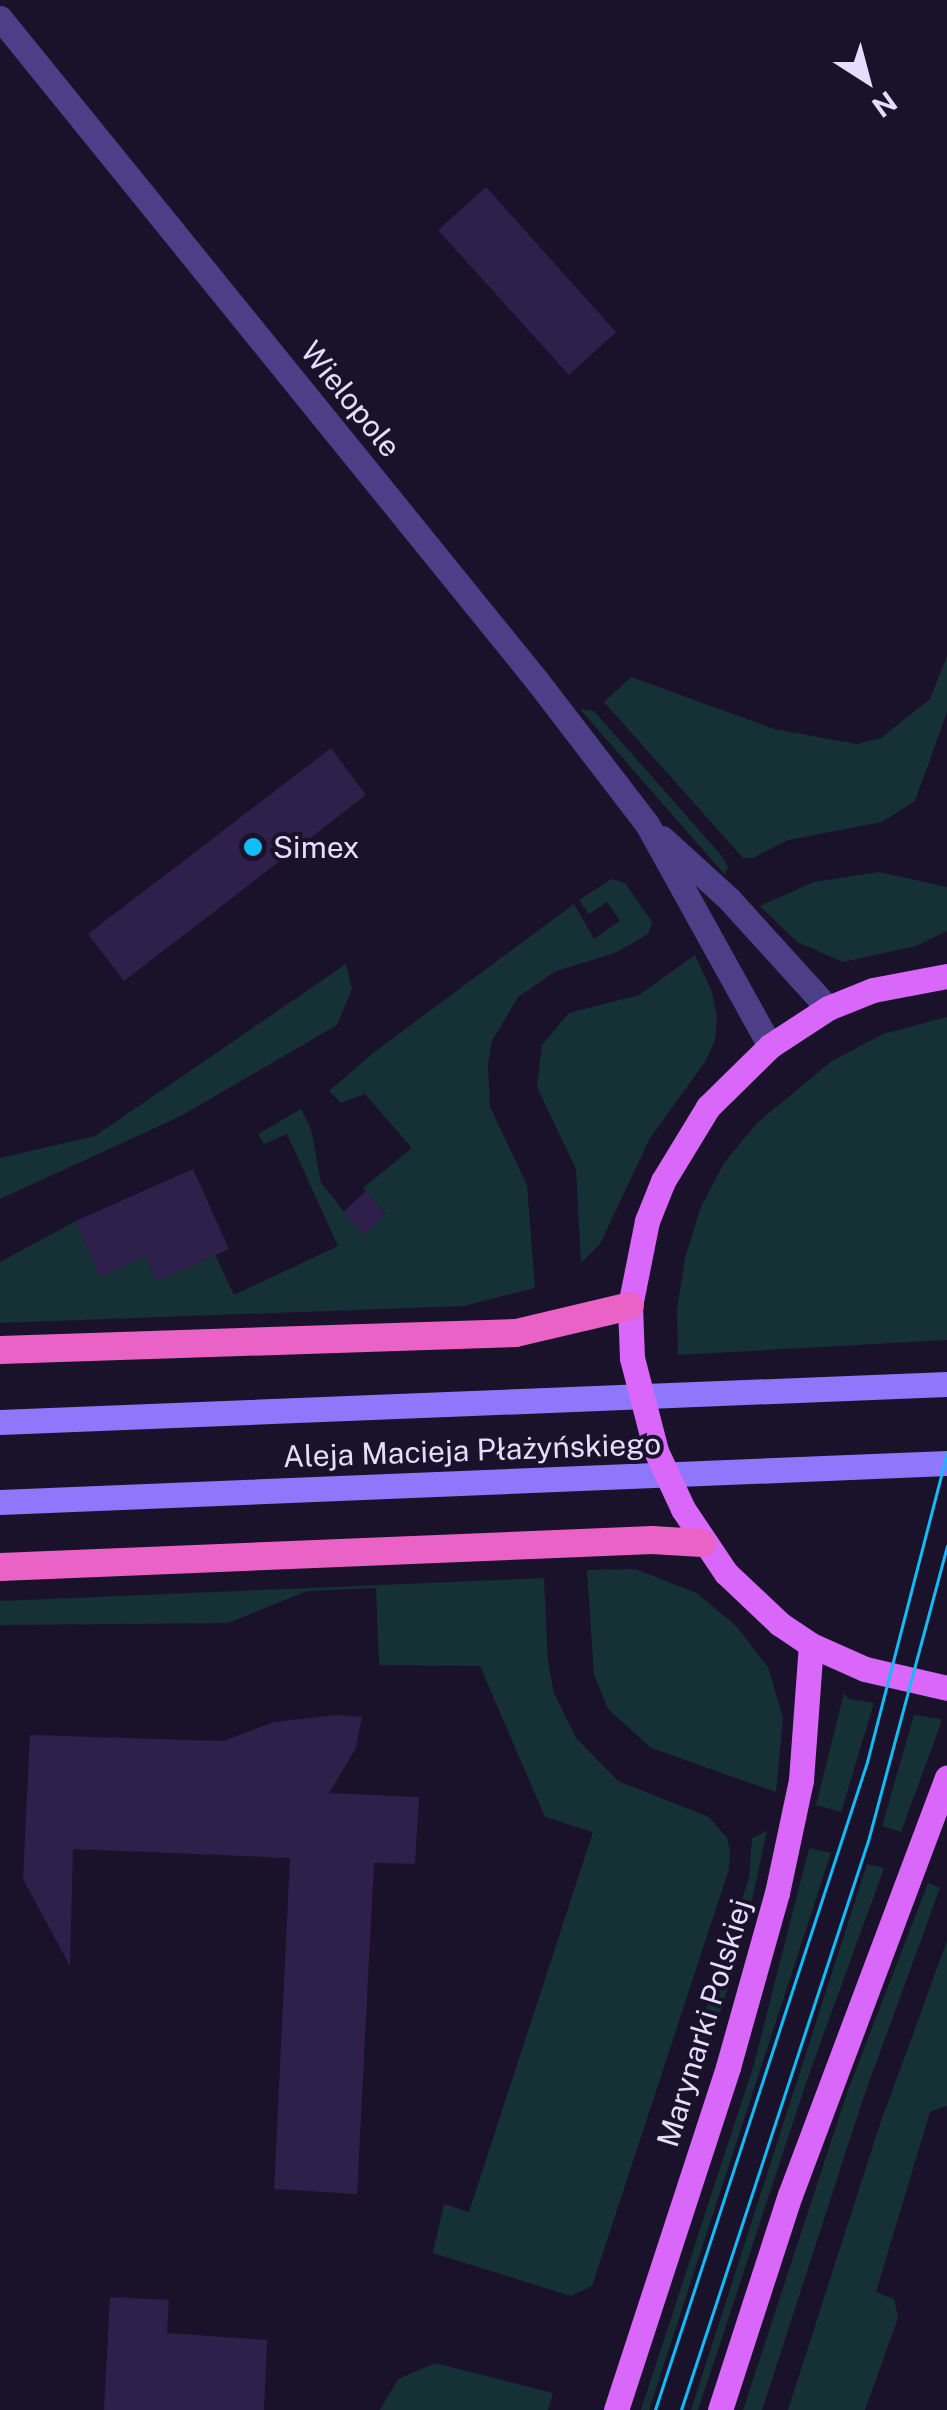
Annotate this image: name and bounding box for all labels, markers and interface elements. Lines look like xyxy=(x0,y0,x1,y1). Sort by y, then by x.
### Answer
north arrow xyxy=(817,30,917,130)
text: N xyxy=(866,85,903,124)
street label: Wielopole xyxy=(293,334,409,464)
place label: Simex xyxy=(273,829,360,865)
marker: Simex xyxy=(242,836,264,858)
street label: Aleja Macieja Płażyńskiego xyxy=(282,1425,662,1475)
street label: Marynarki Polskiej xyxy=(649,1895,759,2151)

